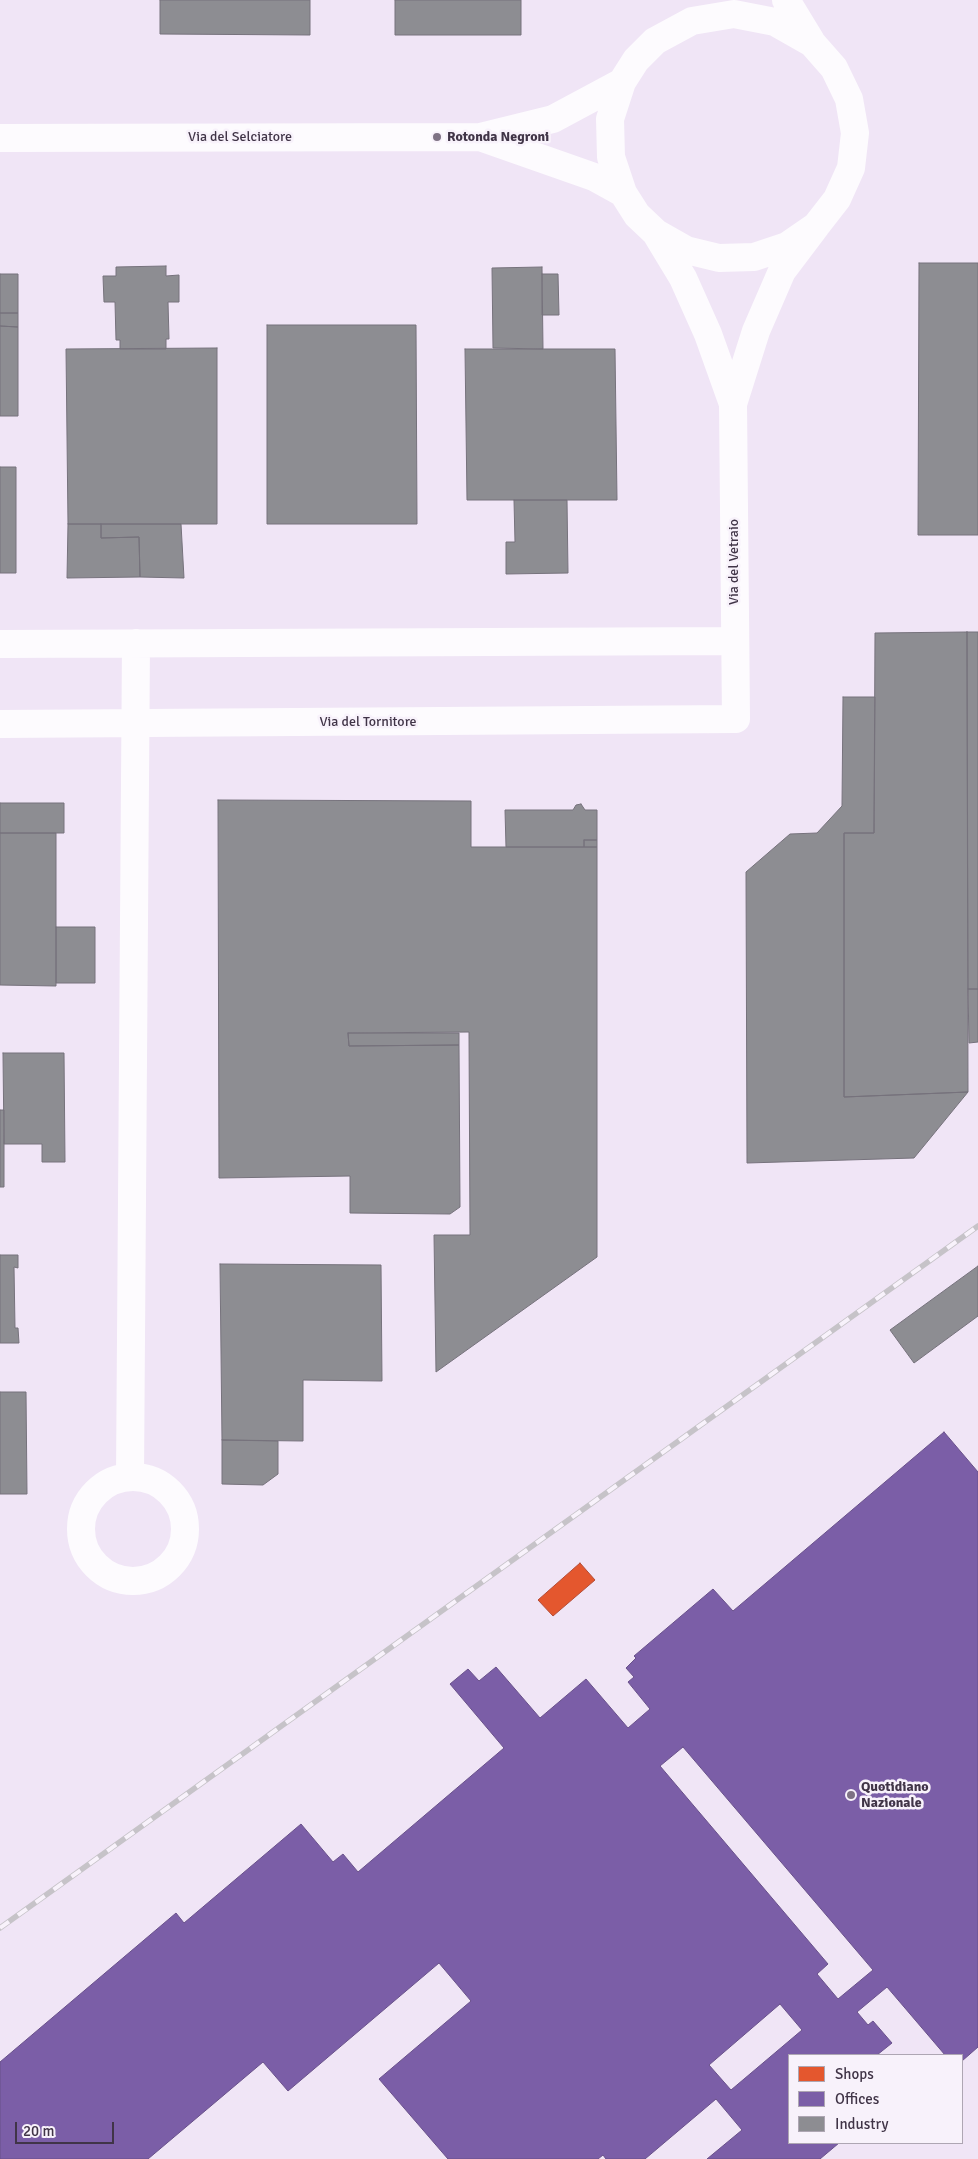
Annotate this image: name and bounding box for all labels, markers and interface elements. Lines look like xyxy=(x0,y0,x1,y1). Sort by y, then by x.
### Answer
street label: Via del Selciatore xyxy=(188,129,292,145)
place label: Rotonda Negroni xyxy=(447,129,549,145)
marker: Rotonda Negroni xyxy=(431,131,443,143)
street label: Via del Vetraio xyxy=(726,519,742,605)
street label: Via del Tornitore xyxy=(319,714,417,730)
place label: Quotidiano Nazionale xyxy=(861,1779,929,1811)
marker: Quotidiano Nazionale xyxy=(845,1789,857,1801)
legend xyxy=(788,2054,963,2144)
text: Shops xyxy=(835,2065,874,2083)
text: Offices xyxy=(835,2090,879,2108)
scale bar xyxy=(18,2112,116,2144)
text: Industry xyxy=(835,2115,888,2133)
text: 20 m xyxy=(23,2122,54,2140)

